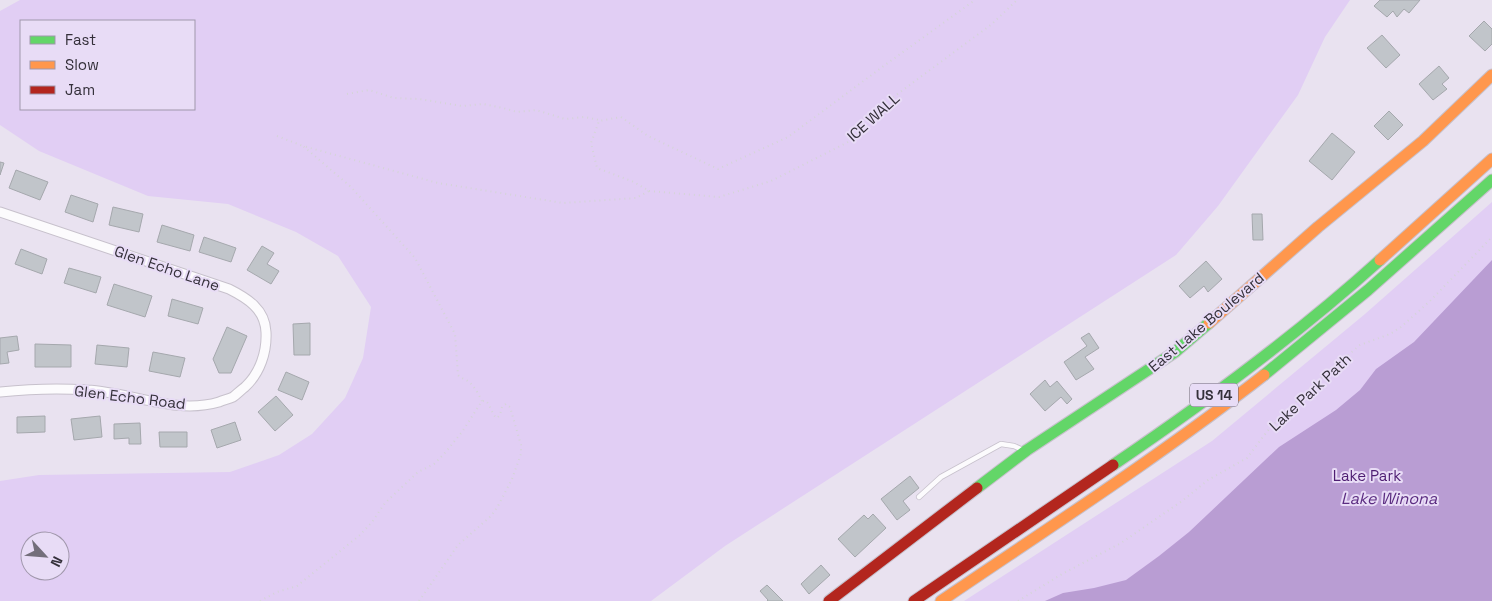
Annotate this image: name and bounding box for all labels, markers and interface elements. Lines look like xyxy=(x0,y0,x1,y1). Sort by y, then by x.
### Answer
legend xyxy=(20,20,195,110)
text: Fast xyxy=(65,30,96,49)
text: Slow xyxy=(65,55,99,74)
text: Jam xyxy=(65,80,95,99)
street label: ICE WALL xyxy=(843,89,903,145)
street label: Glen Echo Lane xyxy=(112,241,222,295)
street label: East Lake Boulevard xyxy=(1144,268,1268,376)
street label: Lake Park Path xyxy=(1265,349,1355,435)
street label: Glen Echo Road xyxy=(73,381,187,413)
road number: US 14 xyxy=(1190,384,1238,406)
park label: Lake Park xyxy=(1333,466,1401,485)
water label: Lake Winona xyxy=(1341,488,1438,509)
north arrow xyxy=(20,531,70,581)
text: N xyxy=(47,554,67,570)

